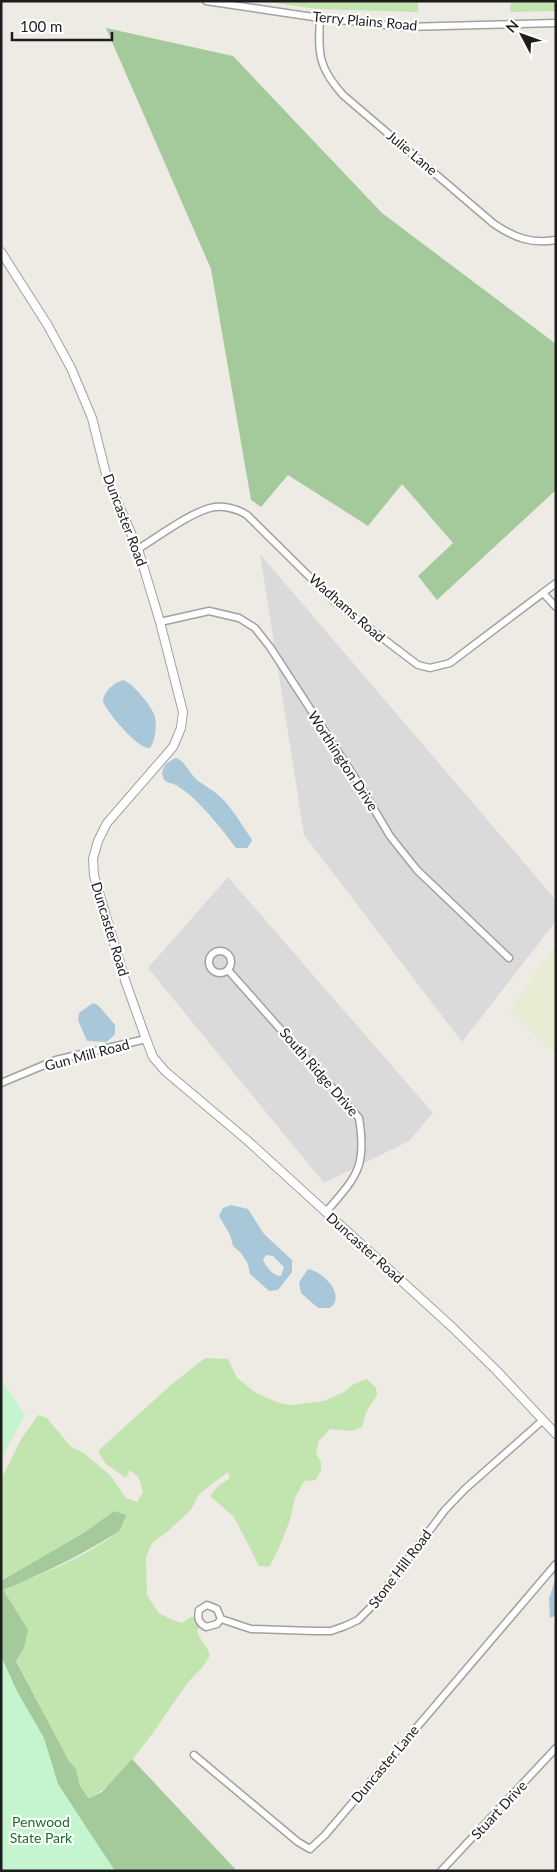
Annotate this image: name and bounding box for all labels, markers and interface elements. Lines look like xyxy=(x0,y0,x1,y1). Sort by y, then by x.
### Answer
street label: Terry Plains Road xyxy=(312,7,418,34)
scale bar xyxy=(12,10,112,42)
north arrow xyxy=(497,10,547,60)
text: N xyxy=(502,16,522,36)
text: 100 m xyxy=(20,17,62,35)
street label: Julie Lane xyxy=(384,127,441,179)
street label: Duncaster Road xyxy=(100,471,151,568)
street label: Wadhams Road xyxy=(306,570,389,645)
street label: Worthington Drive xyxy=(305,708,382,814)
street label: Duncaster Road xyxy=(88,880,133,978)
street label: South Ridge Drive xyxy=(277,1024,362,1119)
street label: Gun Mill Road xyxy=(43,1035,131,1074)
street label: Duncaster Road xyxy=(323,1209,407,1287)
street label: Stone Hill Road xyxy=(364,1526,435,1611)
street label: Duncaster Lane xyxy=(347,1721,422,1806)
street label: Stuart Drive xyxy=(467,1777,530,1843)
park label: Penwood State Park xyxy=(10,1813,73,1846)

